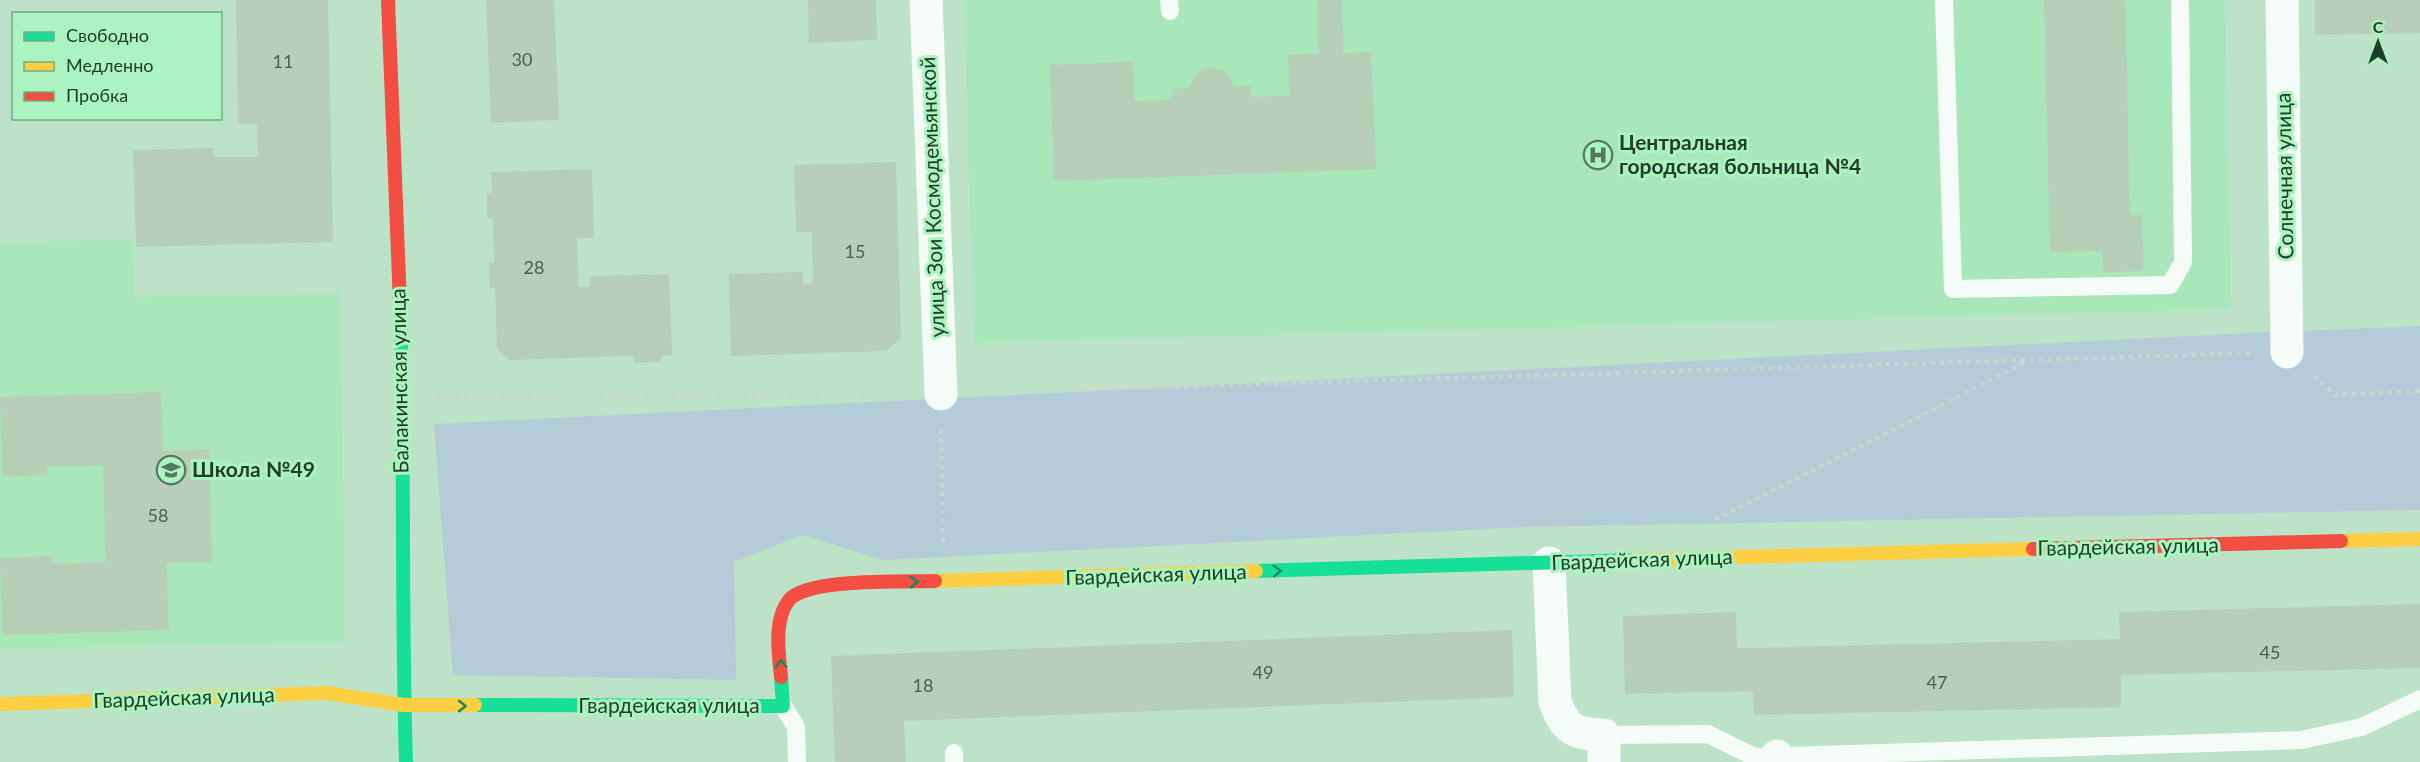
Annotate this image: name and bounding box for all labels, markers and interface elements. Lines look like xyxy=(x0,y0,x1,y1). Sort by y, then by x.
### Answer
legend xyxy=(12,12,222,120)
north arrow xyxy=(2348,12,2408,72)
text: С xyxy=(2373,17,2384,36)
text: Свободно xyxy=(66,24,149,46)
house number: 30 xyxy=(512,48,532,70)
house number: 11 xyxy=(273,50,293,72)
text: Медленно xyxy=(66,54,154,76)
street label: улица Зои Космодемьянской xyxy=(914,56,949,338)
text: Пробка xyxy=(66,84,128,106)
street label: Солнечная улица xyxy=(2270,92,2297,260)
place label: Центральная городская больница №4 xyxy=(1619,129,1861,178)
hospital icon: Центральная городская больница №4 xyxy=(1582,139,1614,171)
house number: 15 xyxy=(845,240,865,262)
house number: 28 xyxy=(524,256,544,278)
street label: Балакинская улица xyxy=(384,288,413,474)
school or university icon: Школа №49 xyxy=(155,454,187,486)
place label: Школа №49 xyxy=(192,456,315,481)
house number: 58 xyxy=(148,504,168,526)
street label: Гвардейская улица xyxy=(2037,531,2219,560)
street label: Гвардейская улица xyxy=(1551,543,1733,574)
street label: Гвардейская улица xyxy=(1065,558,1247,589)
one-way arrow xyxy=(1272,565,1281,578)
one-way arrow xyxy=(909,576,918,589)
house number: 45 xyxy=(2260,641,2280,663)
one-way arrow xyxy=(775,660,788,669)
house number: 49 xyxy=(1253,661,1273,683)
house number: 47 xyxy=(1927,671,1947,693)
house number: 18 xyxy=(913,674,933,696)
street label: Гвардейская улица xyxy=(93,681,275,712)
street label: Гвардейская улица xyxy=(578,692,760,717)
one-way arrow xyxy=(458,699,467,712)

